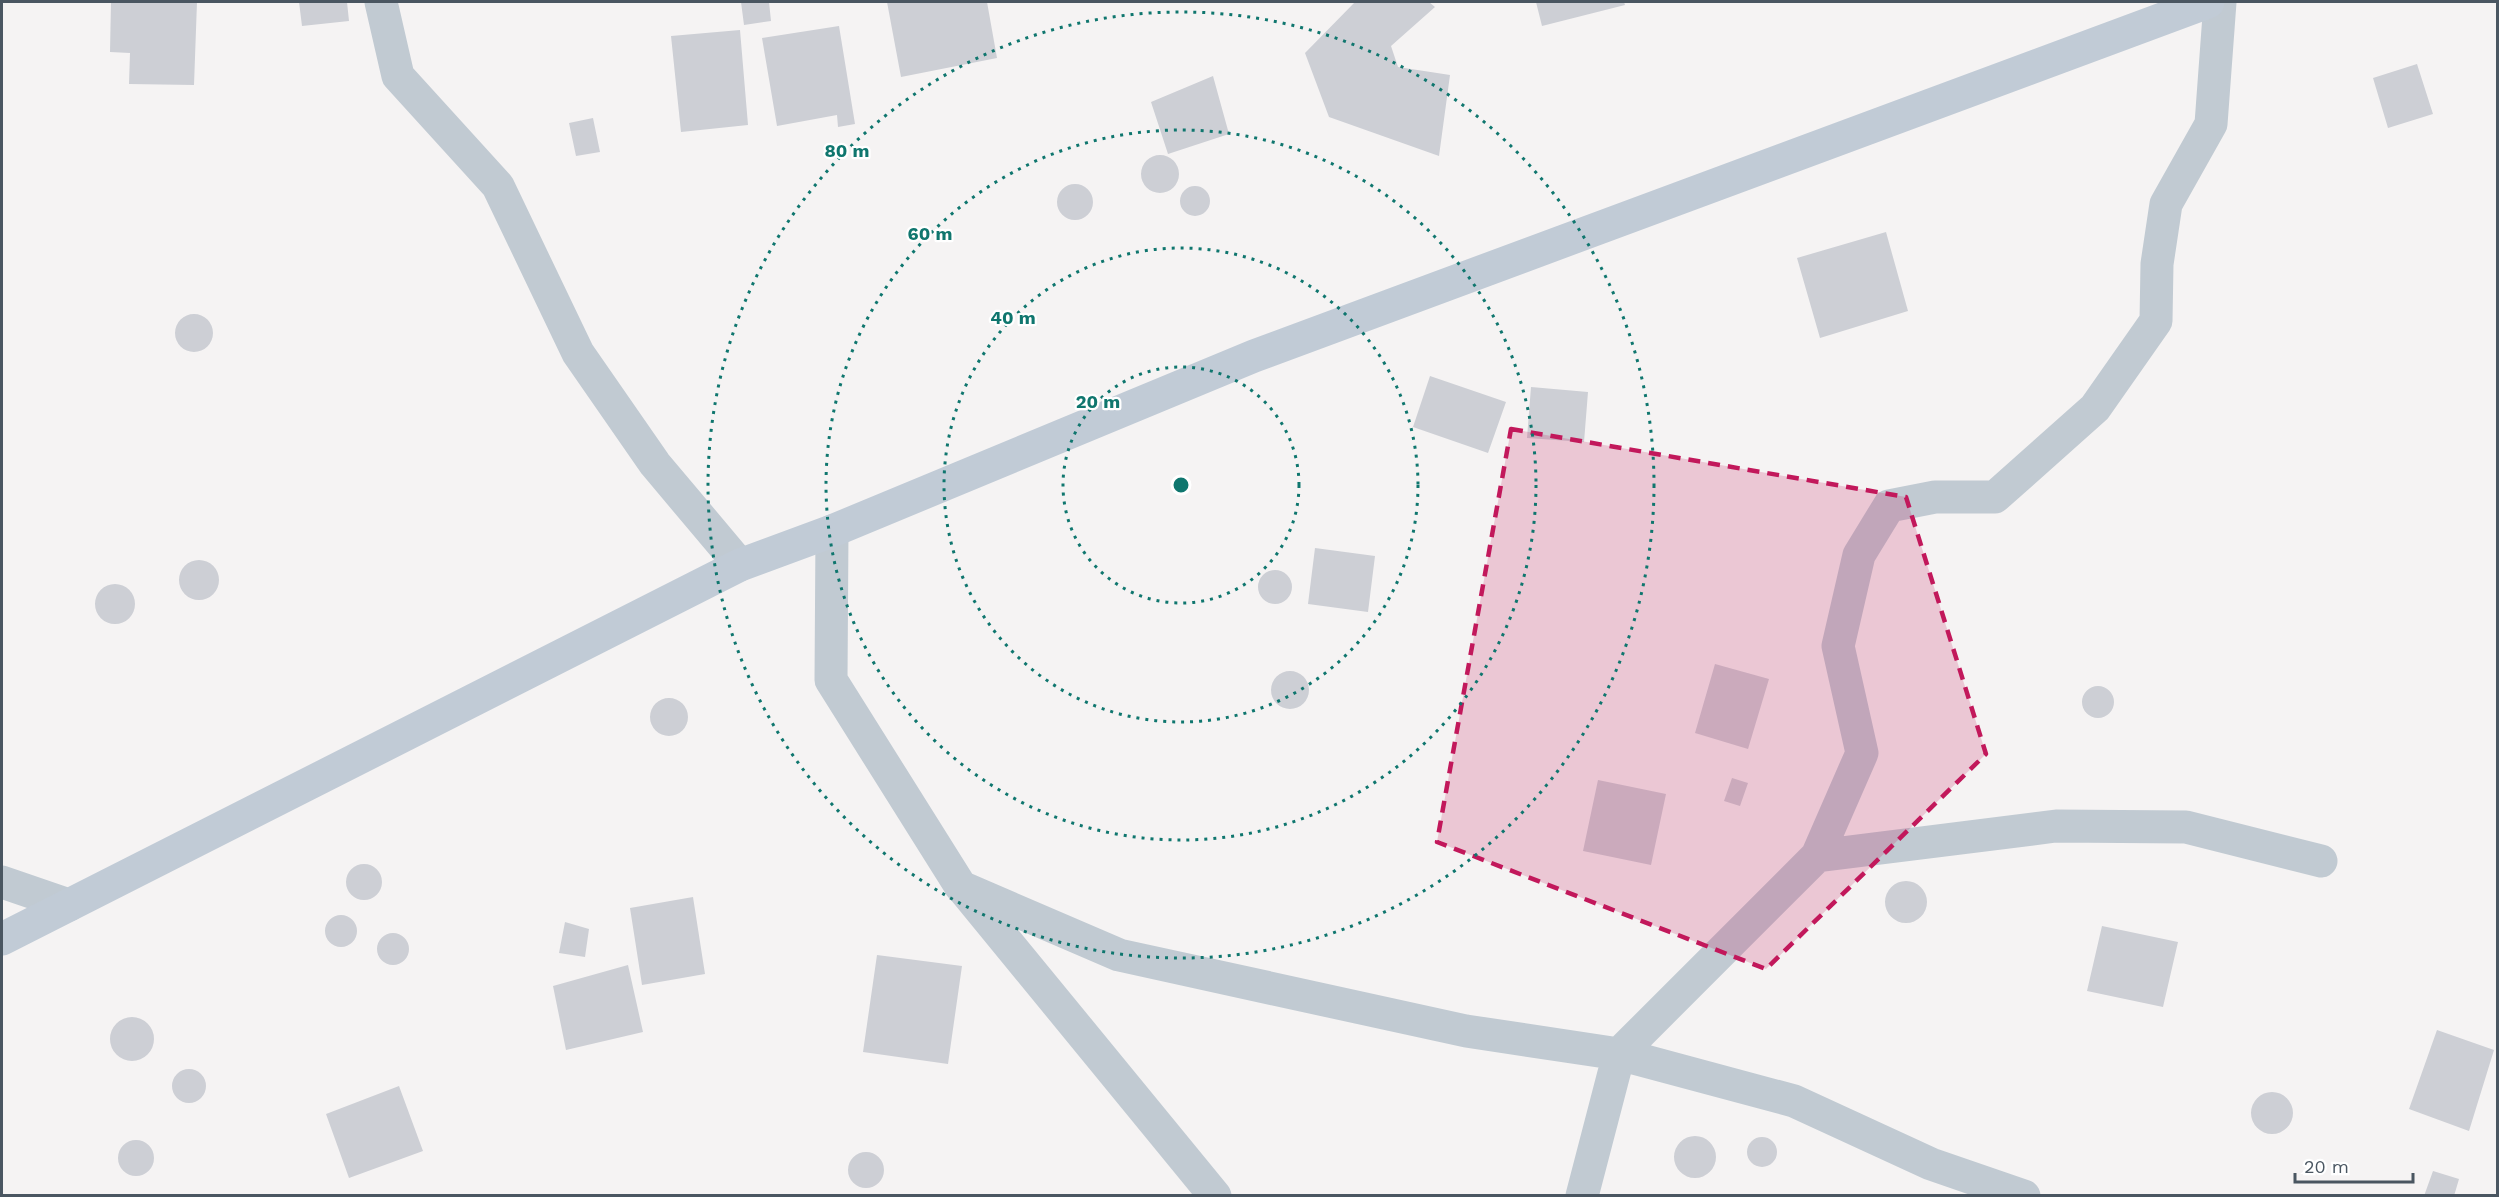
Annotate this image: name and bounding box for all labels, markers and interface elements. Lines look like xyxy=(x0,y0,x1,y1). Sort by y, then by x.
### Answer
text: 80 m xyxy=(825,140,869,161)
text: 60 m xyxy=(908,223,952,244)
text: 40 m xyxy=(990,307,1036,328)
text: 20 m xyxy=(1076,391,1120,412)
centre of rings xyxy=(1171,475,1191,495)
scale bar xyxy=(2295,1146,2414,1184)
text: 20 m xyxy=(2304,1156,2349,1177)

